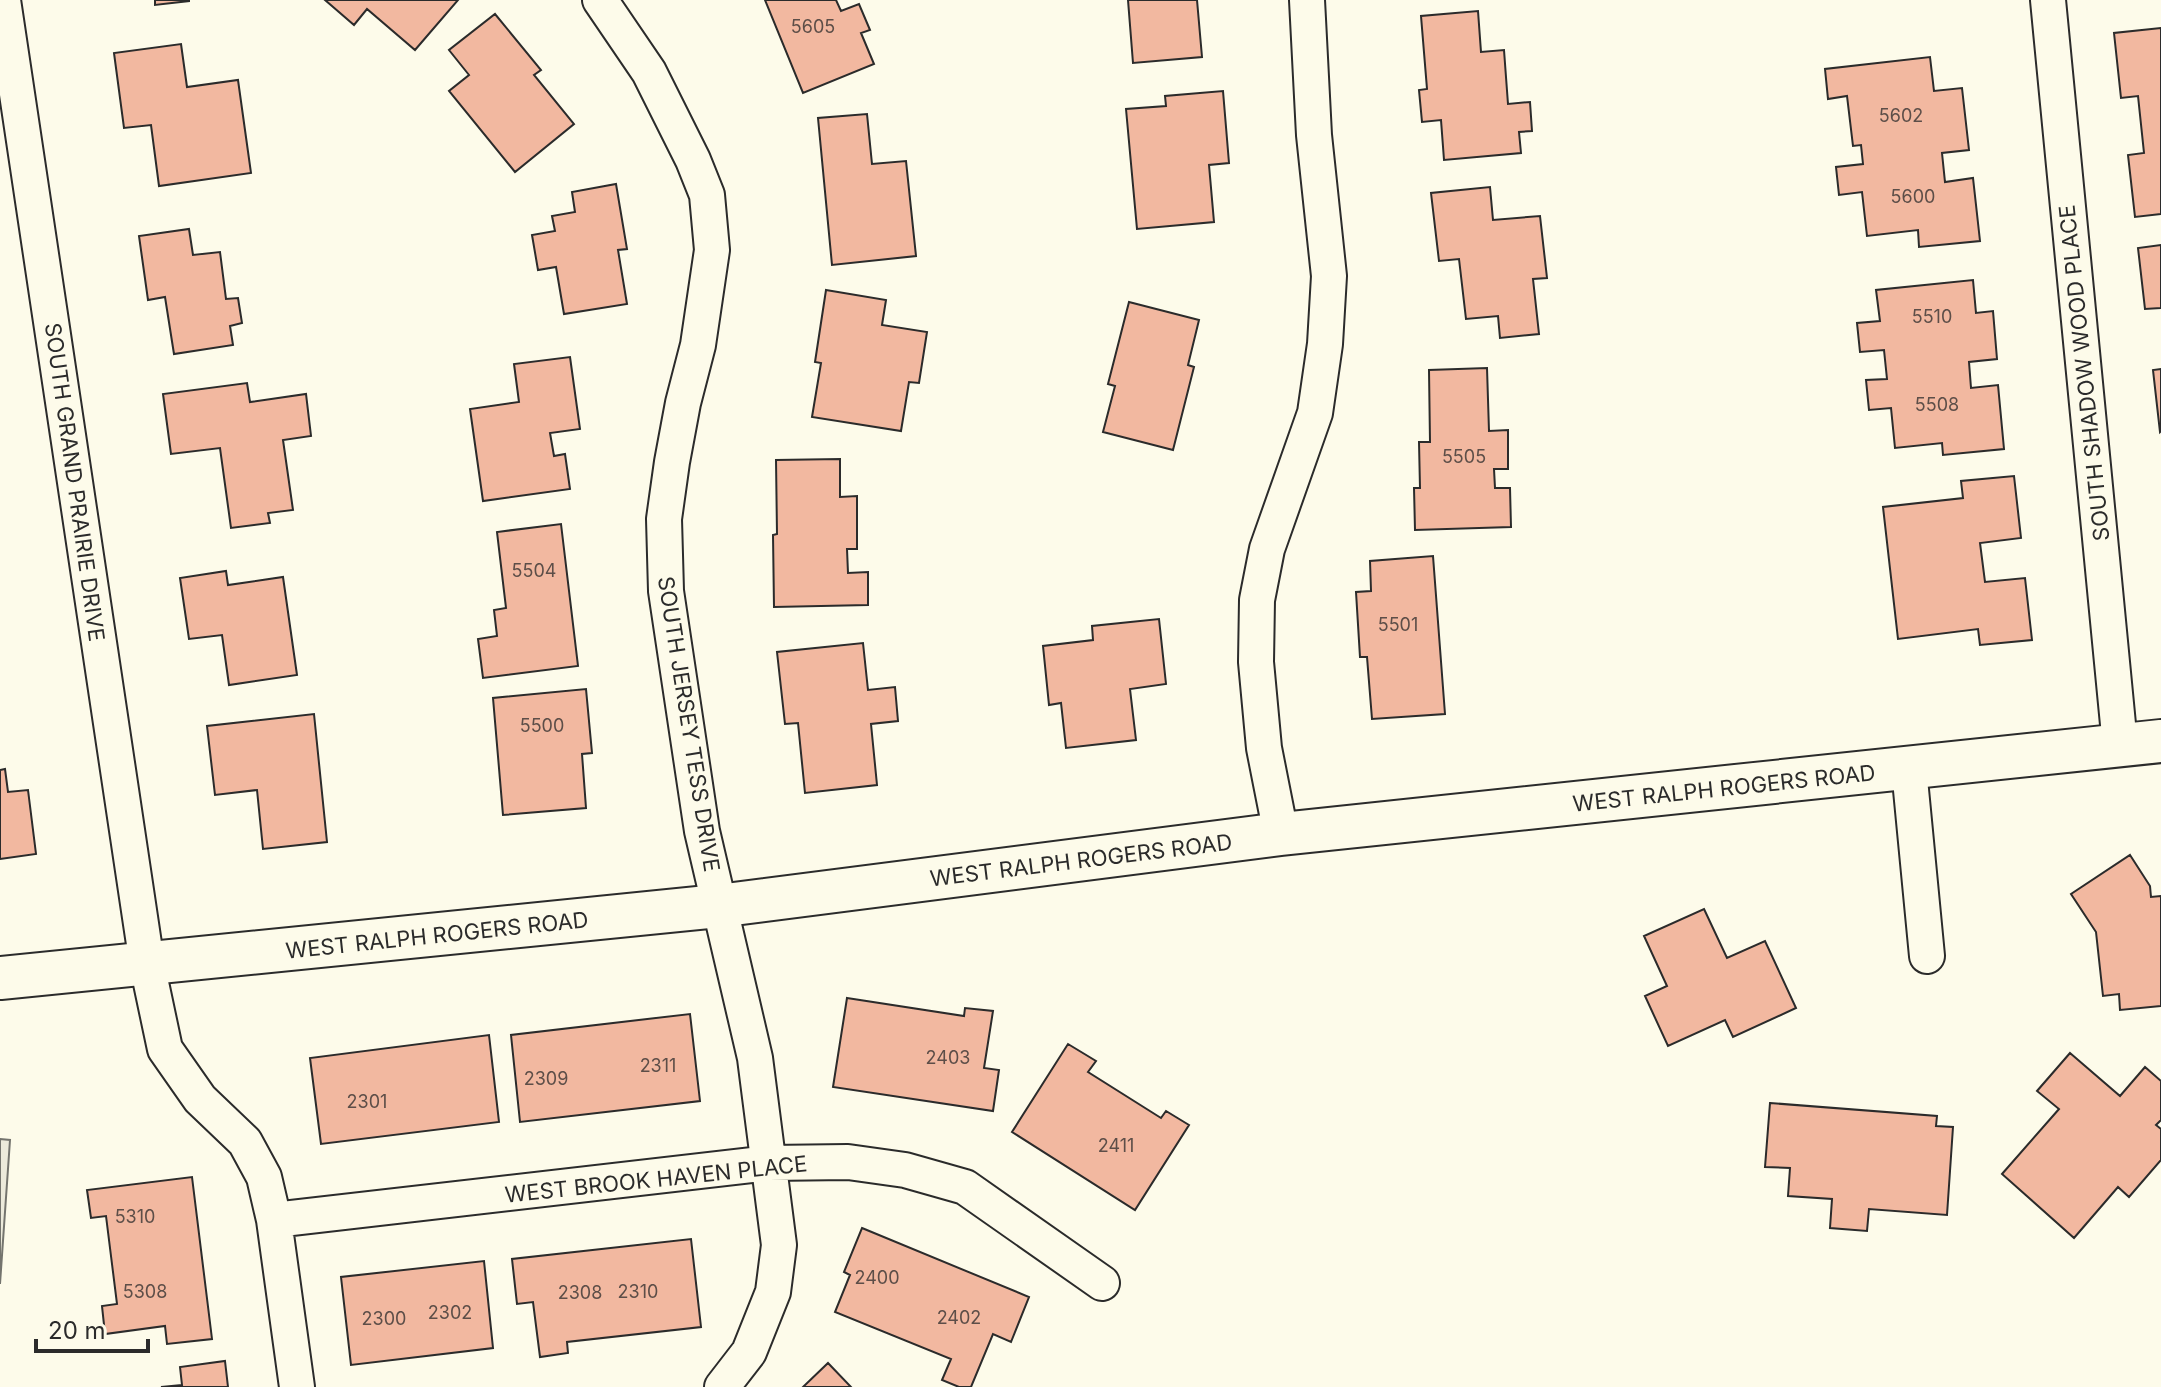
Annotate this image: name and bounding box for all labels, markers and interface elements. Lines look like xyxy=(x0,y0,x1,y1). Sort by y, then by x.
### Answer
house number: 5605 xyxy=(791,16,835,37)
house number: 5602 xyxy=(1879,105,1923,126)
house number: 5600 xyxy=(1891,186,1935,207)
street label: SOUTH SHADOW WOOD PLACE xyxy=(2053,204,2115,542)
house number: 5510 xyxy=(1912,306,1952,327)
street label: SOUTH GRAND PRAIRIE DRIVE xyxy=(40,321,110,643)
house number: 5508 xyxy=(1915,394,1959,415)
house number: 5505 xyxy=(1442,446,1486,467)
house number: 5504 xyxy=(512,560,556,581)
street label: SOUTH JERSEY TESS DRIVE xyxy=(653,574,725,874)
house number: 5501 xyxy=(1378,614,1418,635)
house number: 5500 xyxy=(520,715,564,736)
street label: WEST RALPH ROGERS ROAD xyxy=(1571,759,1877,817)
street label: WEST RALPH ROGERS ROAD xyxy=(928,829,1234,891)
street label: WEST RALPH ROGERS ROAD xyxy=(284,906,590,964)
house number: 2403 xyxy=(926,1047,970,1068)
house number: 2311 xyxy=(640,1055,676,1076)
house number: 2309 xyxy=(524,1068,568,1089)
house number: 2301 xyxy=(347,1091,387,1112)
house number: 2411 xyxy=(1098,1135,1134,1156)
street label: WEST BROOK HAVEN PLACE xyxy=(503,1150,809,1208)
house number: 5310 xyxy=(115,1206,155,1227)
house number: 2400 xyxy=(854,1267,900,1288)
house number: 5308 xyxy=(123,1281,167,1302)
house number: 2310 xyxy=(618,1281,658,1302)
house number: 2308 xyxy=(558,1282,602,1303)
house number: 2302 xyxy=(428,1302,472,1323)
scale bar xyxy=(36,1303,148,1353)
house number: 2402 xyxy=(937,1307,981,1328)
house number: 2300 xyxy=(362,1308,406,1329)
text: 20 m xyxy=(48,1316,106,1345)

